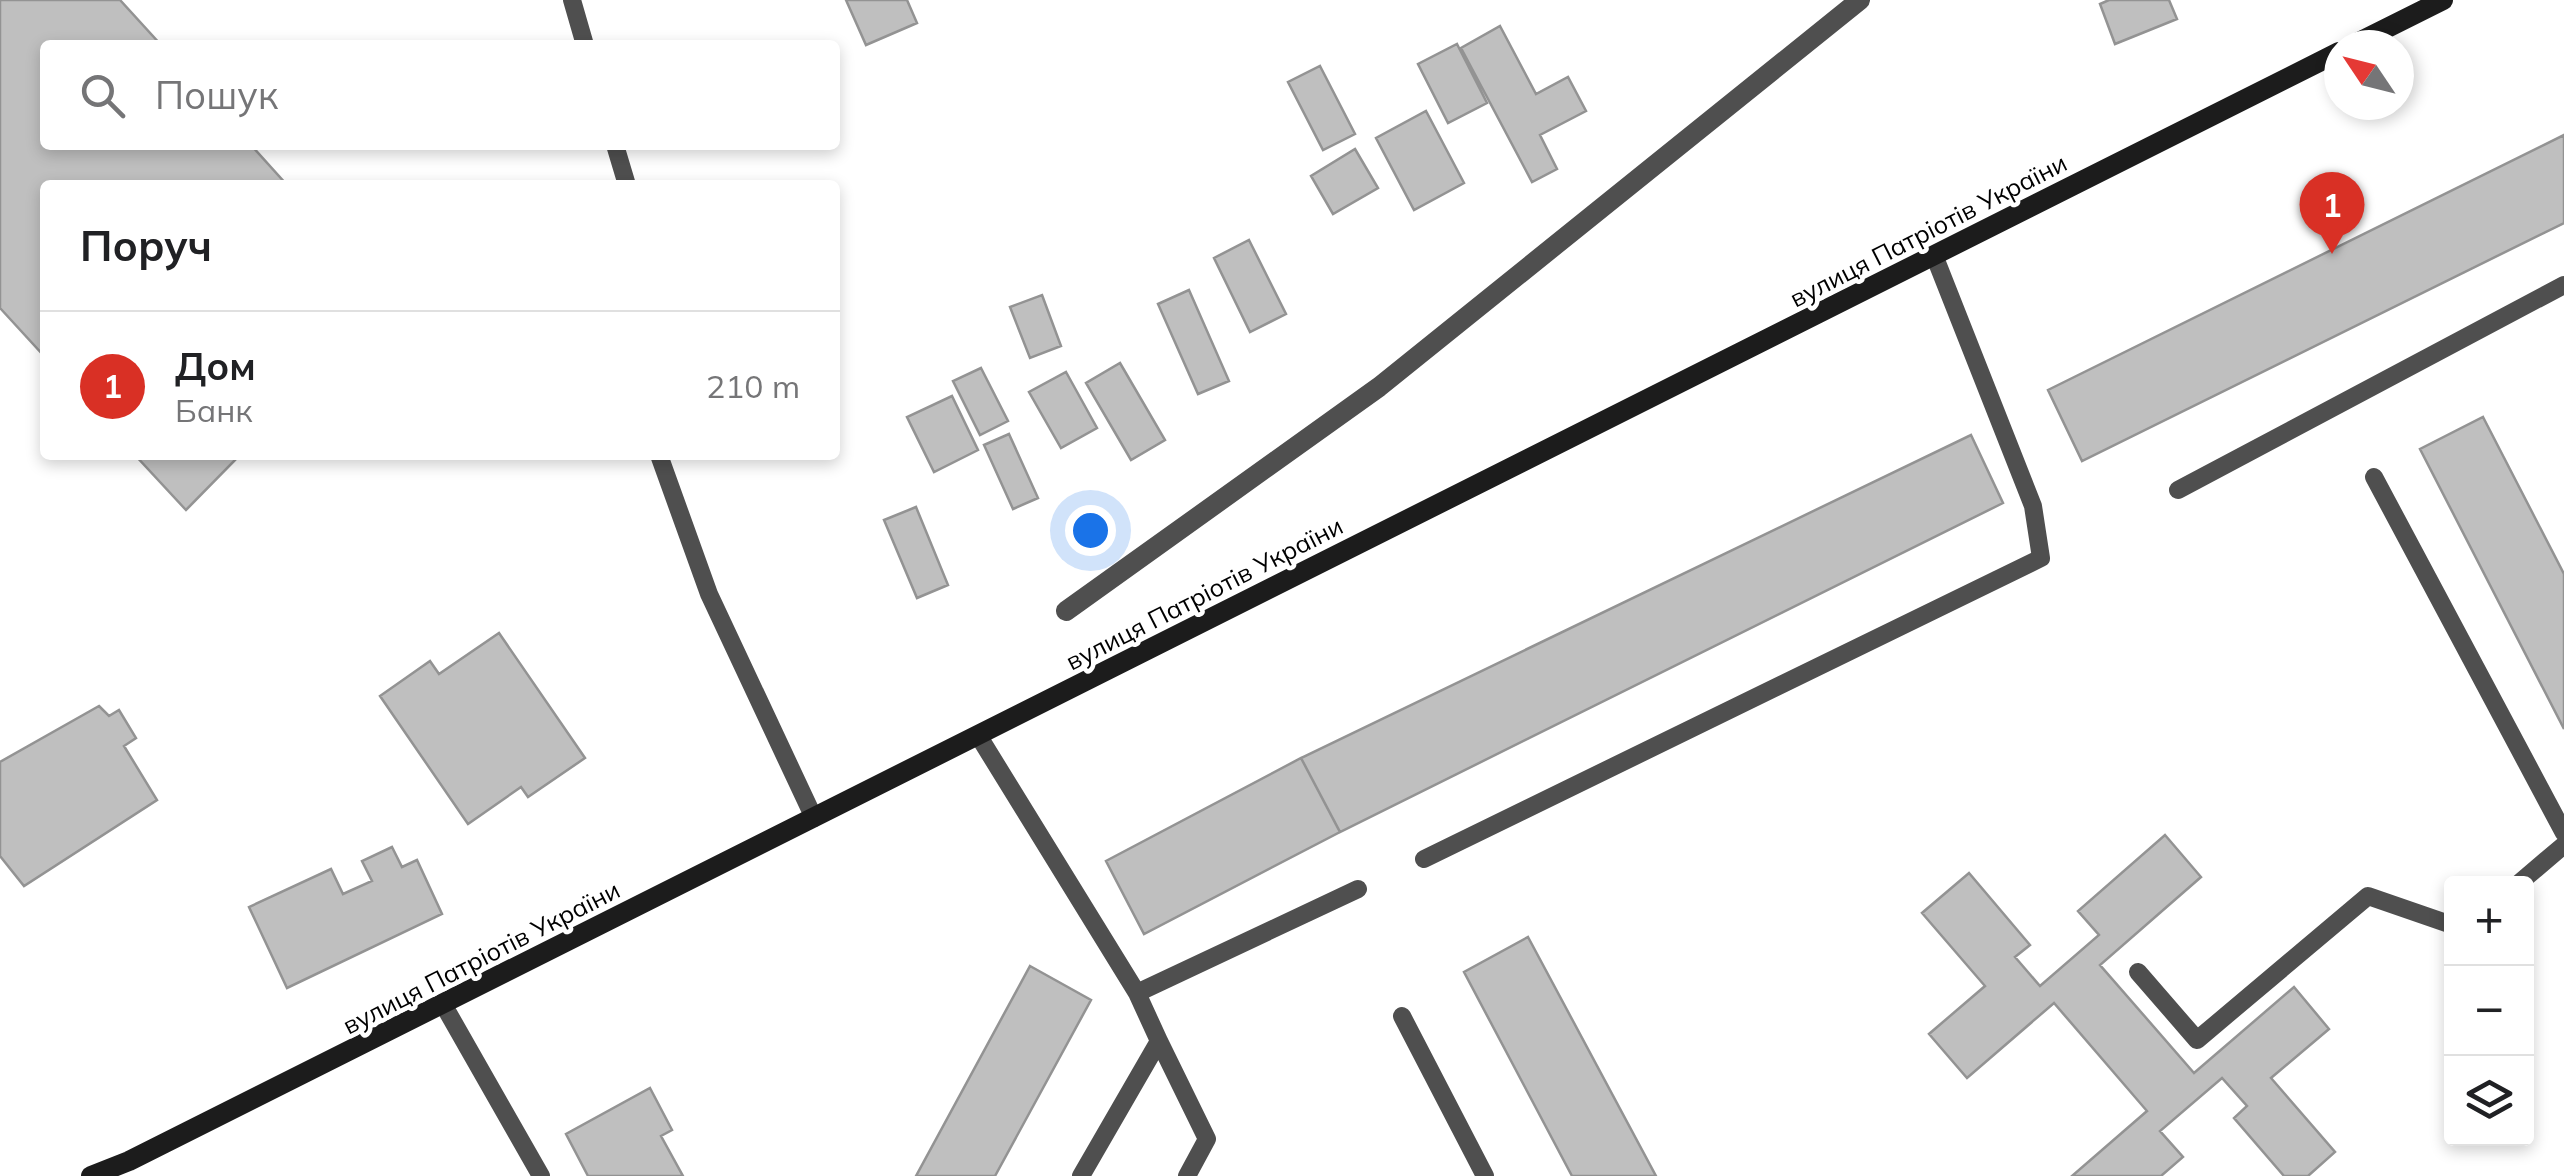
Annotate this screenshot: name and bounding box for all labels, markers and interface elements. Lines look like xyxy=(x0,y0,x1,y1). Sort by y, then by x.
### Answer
north arrow xyxy=(2324,30,2414,120)
search box xyxy=(40,40,840,150)
icon: search xyxy=(75,68,130,123)
text: Пошук xyxy=(155,71,278,119)
street label: вулиця Патріотів України xyxy=(1784,147,2072,313)
pin: 1 xyxy=(2300,172,2364,254)
text: Поруч xyxy=(80,219,212,272)
text: Дом xyxy=(175,342,256,390)
text: 1 xyxy=(103,366,122,406)
text: 210 m xyxy=(706,366,800,406)
text: Банк xyxy=(175,390,253,430)
your location xyxy=(1065,505,1116,556)
street label: вулиця Патріотів України xyxy=(1060,510,1348,676)
street label: вулиця Патріотів України xyxy=(337,874,625,1040)
map controls xyxy=(2444,876,2534,1146)
button: + xyxy=(2444,876,2534,966)
button: − xyxy=(2444,966,2534,1056)
button: layers xyxy=(2444,1056,2534,1146)

